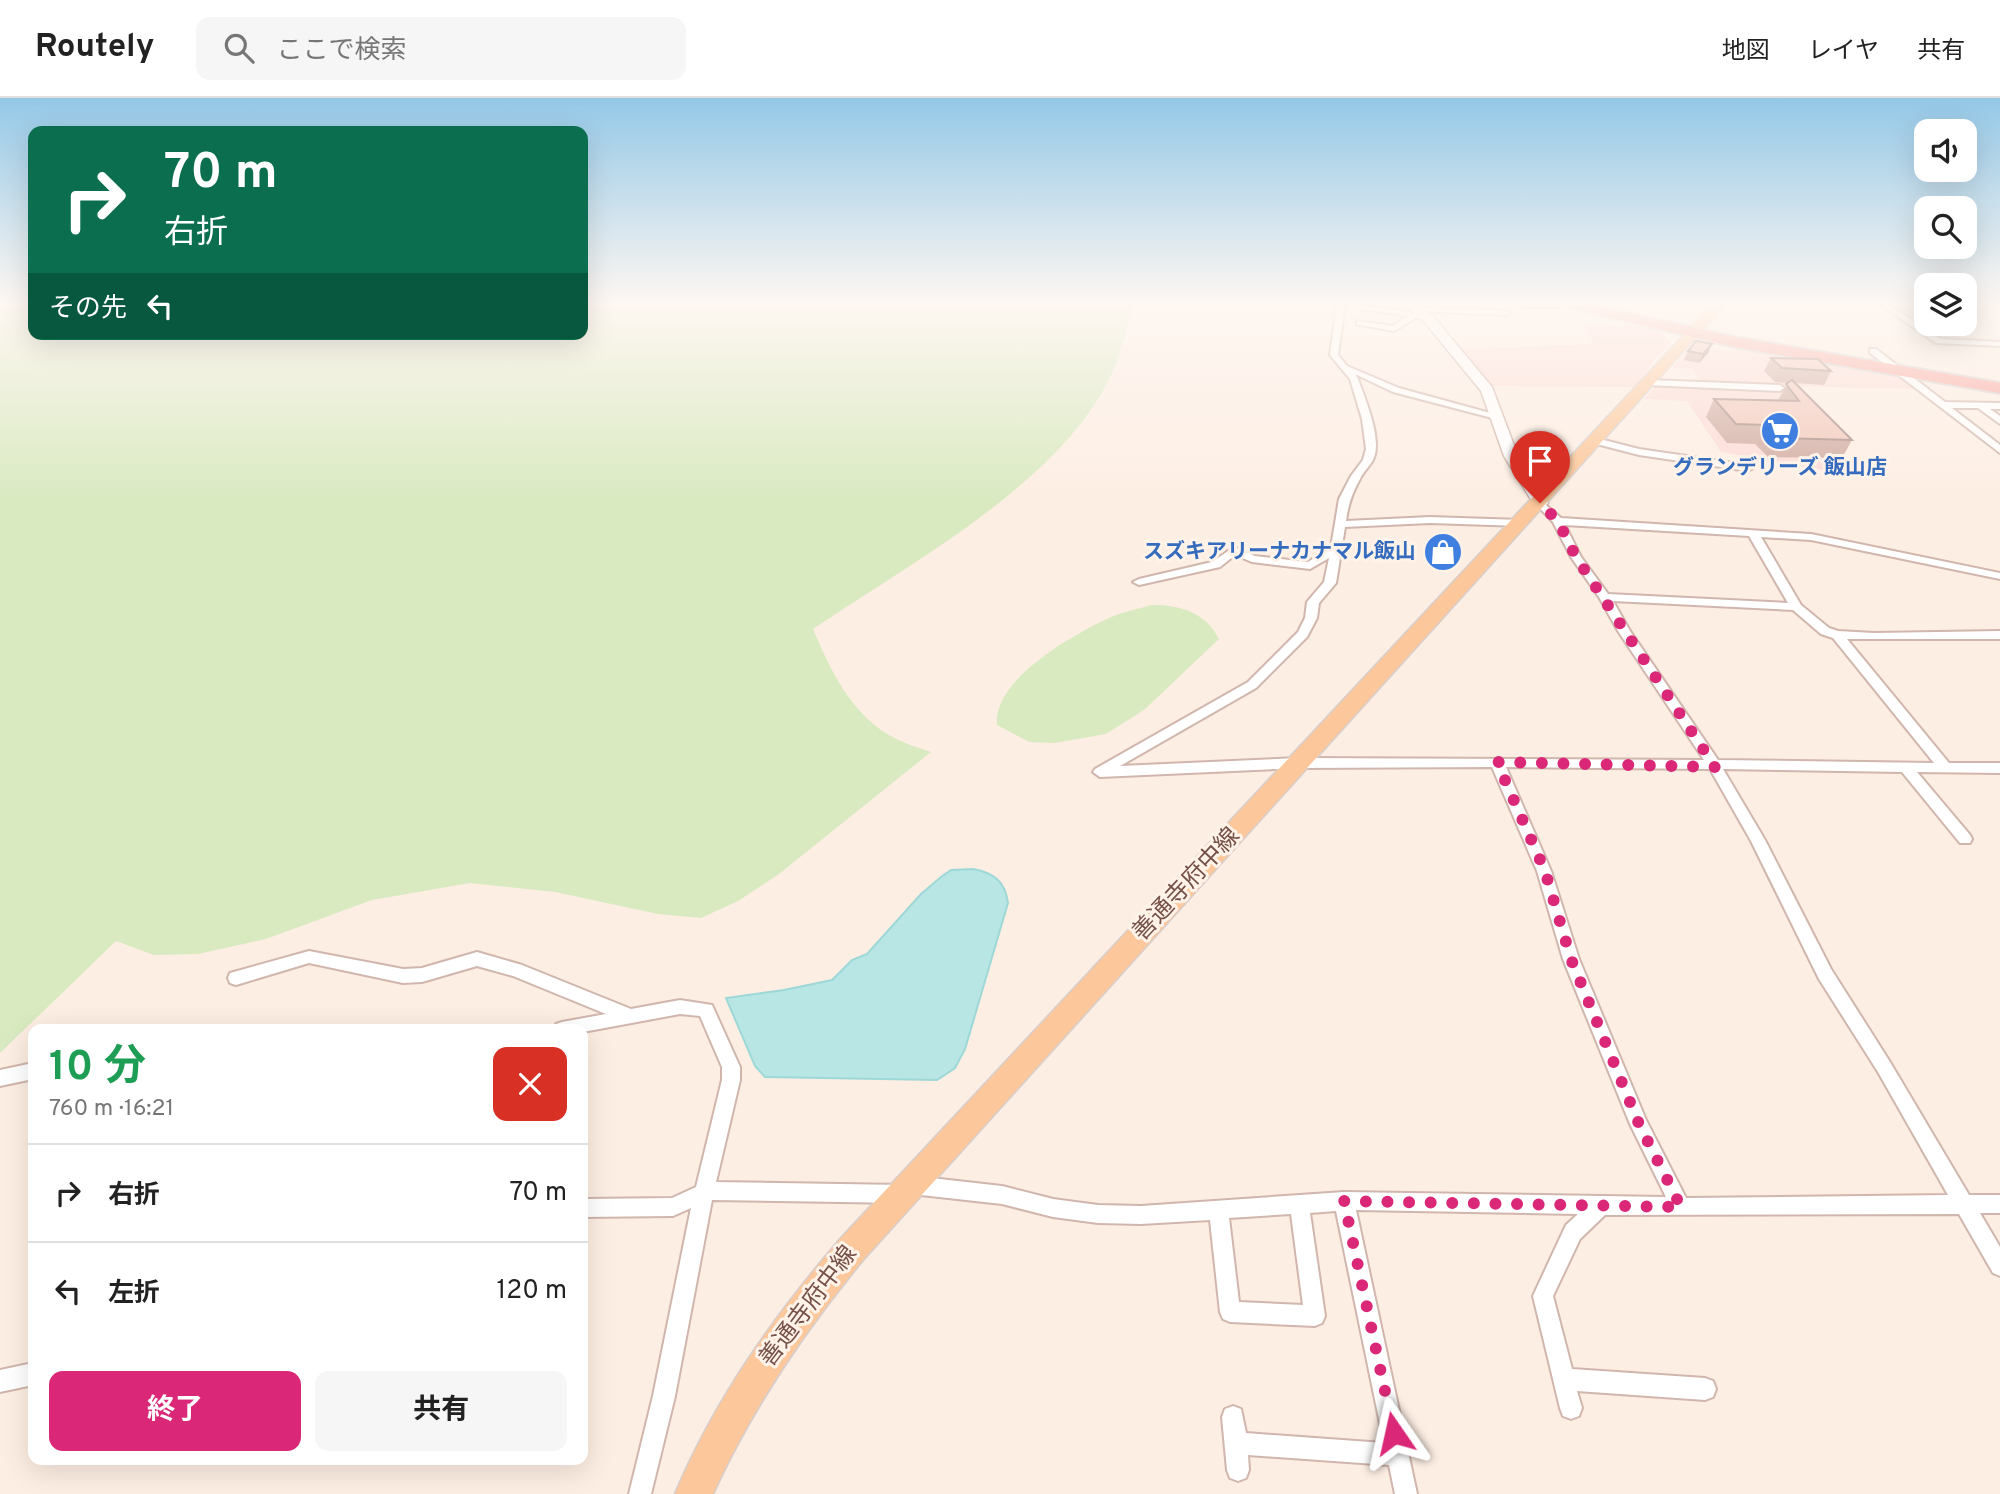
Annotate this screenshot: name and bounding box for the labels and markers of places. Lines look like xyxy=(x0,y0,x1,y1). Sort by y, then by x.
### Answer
supermarket icon: グランデリーズ 飯山店 xyxy=(1759,410,1801,452)
pin xyxy=(1510,431,1570,503)
place label: グランデリーズ 飯山店 xyxy=(1673,455,1887,482)
shop icon: スズキアリーナカナマル飯山 xyxy=(1422,531,1464,573)
place label: スズキアリーナカナマル飯山 xyxy=(1143,539,1416,566)

